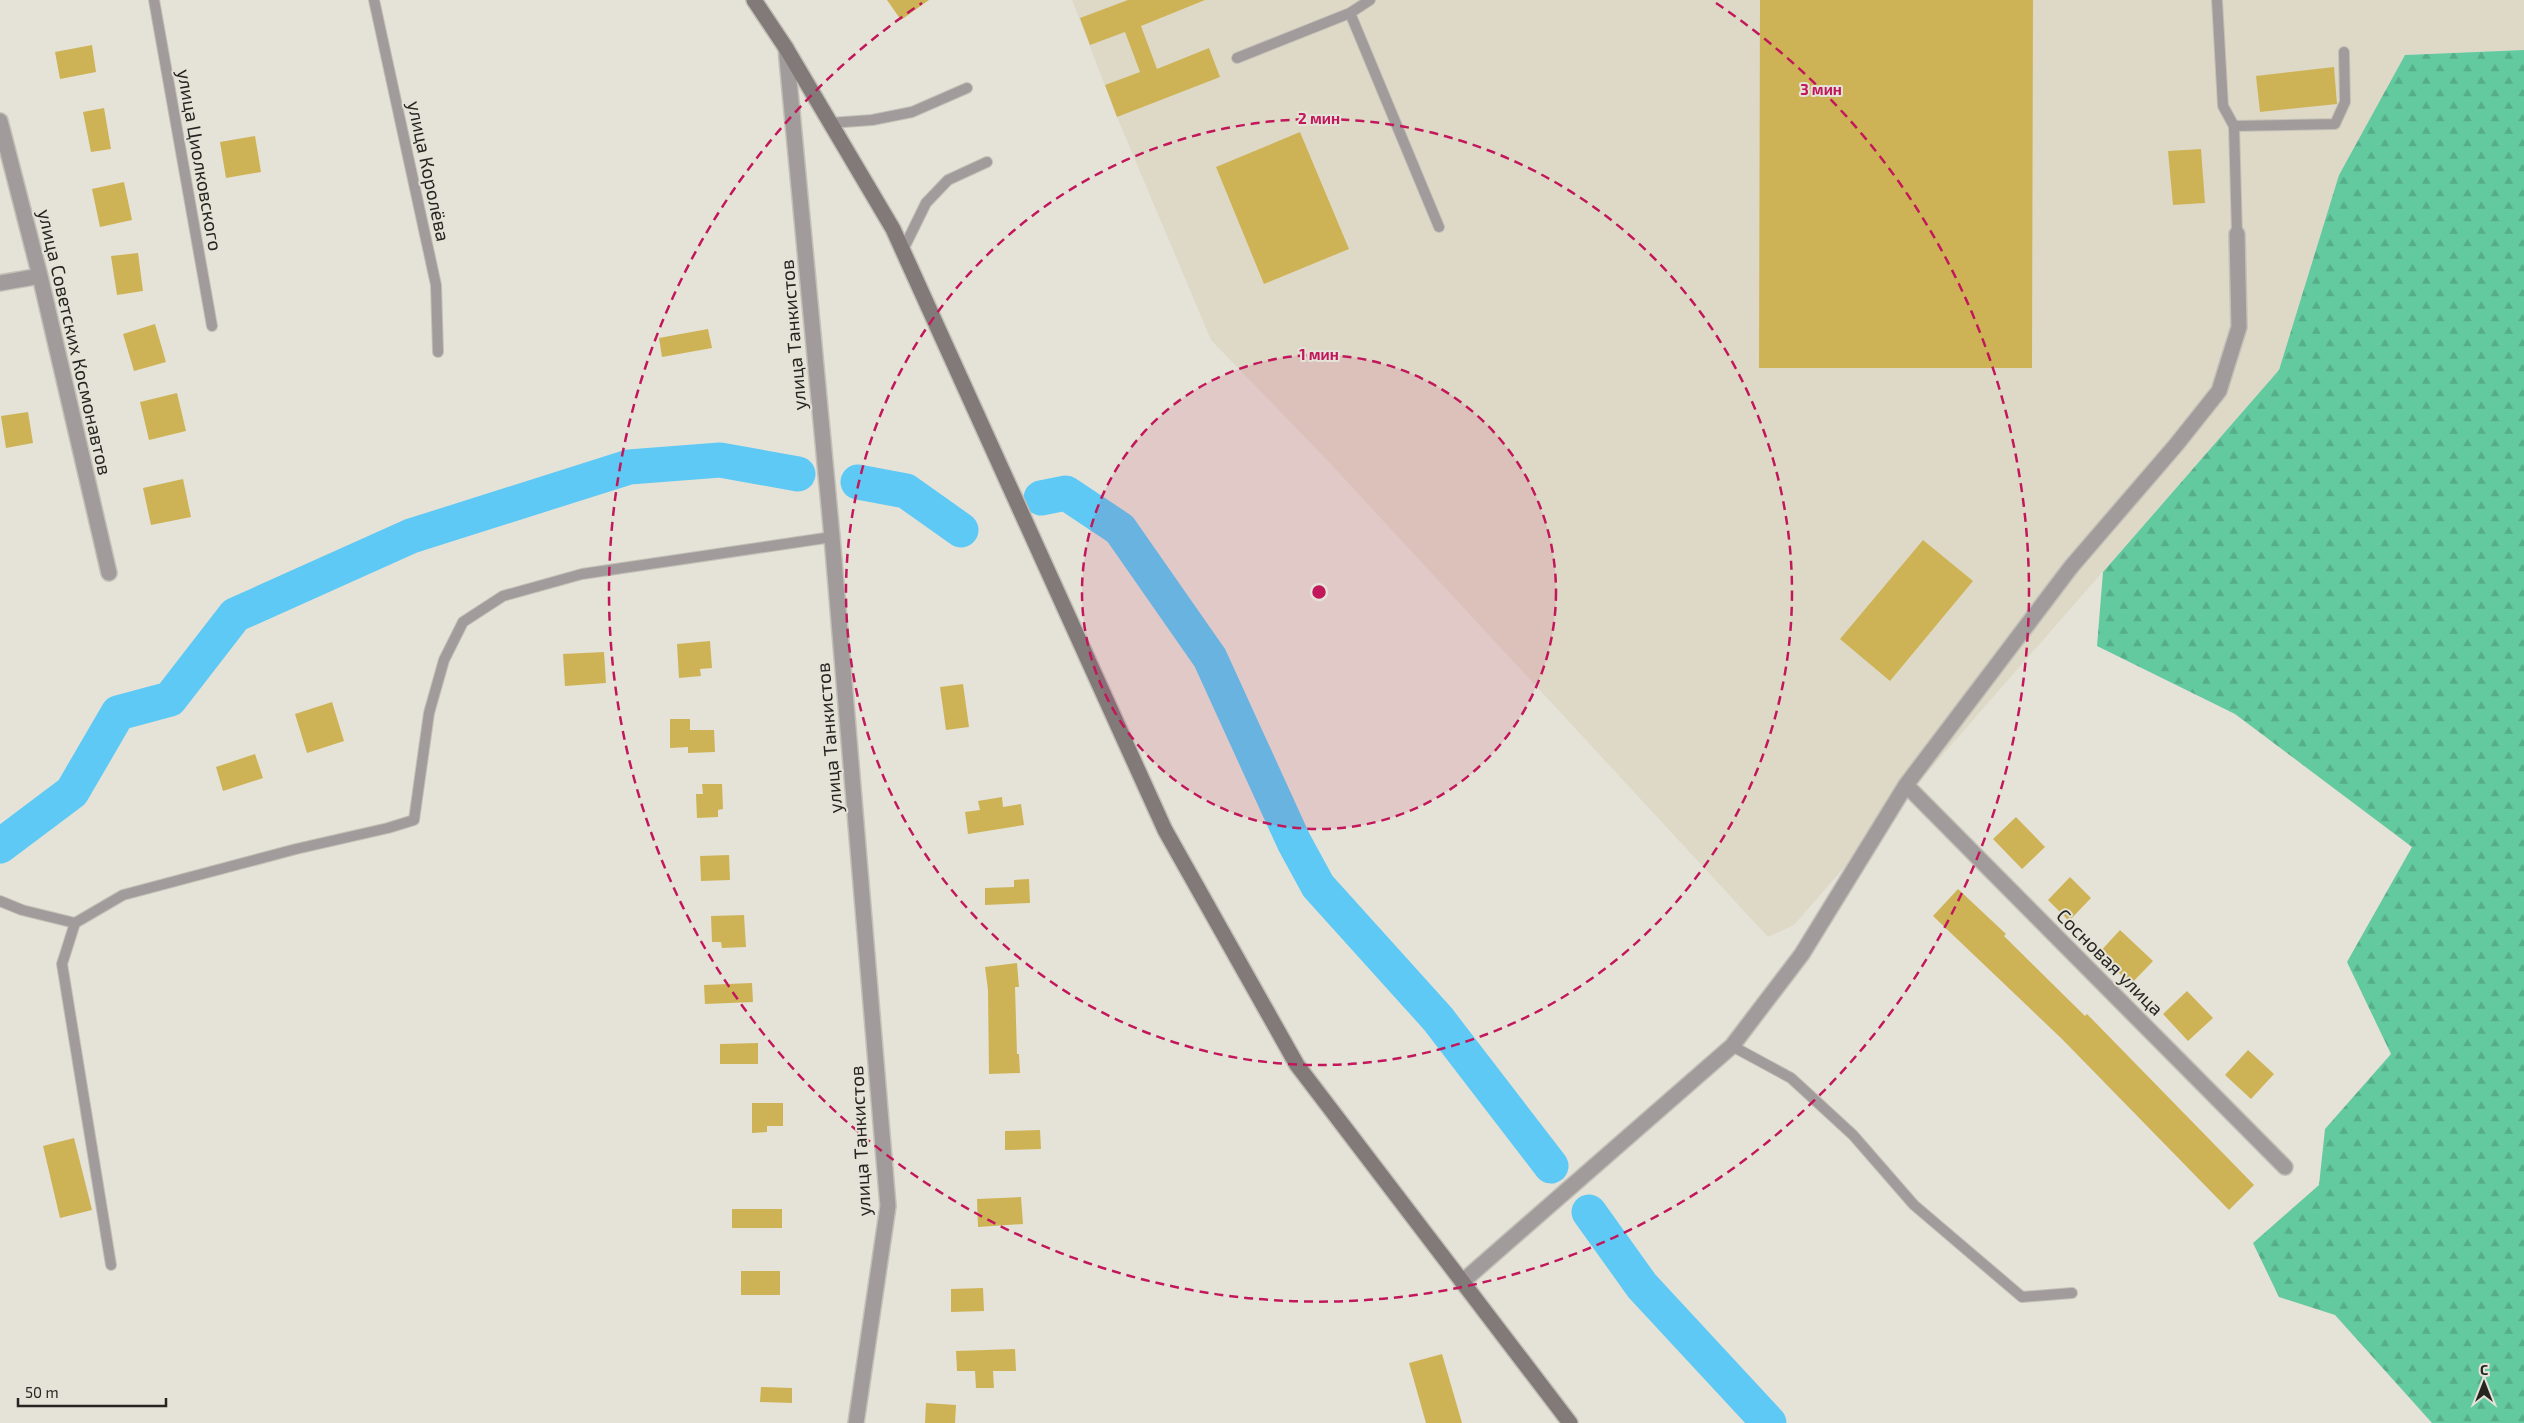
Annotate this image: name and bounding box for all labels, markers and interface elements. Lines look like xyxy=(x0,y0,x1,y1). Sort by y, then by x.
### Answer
street label: улица Циолковского xyxy=(172,67,228,253)
text: 3 мин xyxy=(1800,80,1842,98)
street label: улица Королёва xyxy=(402,98,456,244)
text: 2 мин xyxy=(1298,109,1340,127)
street label: улица Советских Космонавтов xyxy=(33,207,117,477)
street label: улица Танкистов xyxy=(774,259,812,411)
text: 1 мин xyxy=(1299,345,1339,363)
centre of rings xyxy=(1310,583,1328,601)
street label: улица Танкистов xyxy=(810,662,848,814)
street label: Сосновая улица xyxy=(2052,904,2168,1020)
street label: улица Танкистов xyxy=(844,1065,876,1217)
north arrow xyxy=(2459,1358,2509,1408)
text: С xyxy=(2480,1361,2488,1378)
scale bar xyxy=(18,1376,165,1408)
text: 50 m xyxy=(25,1383,59,1401)

